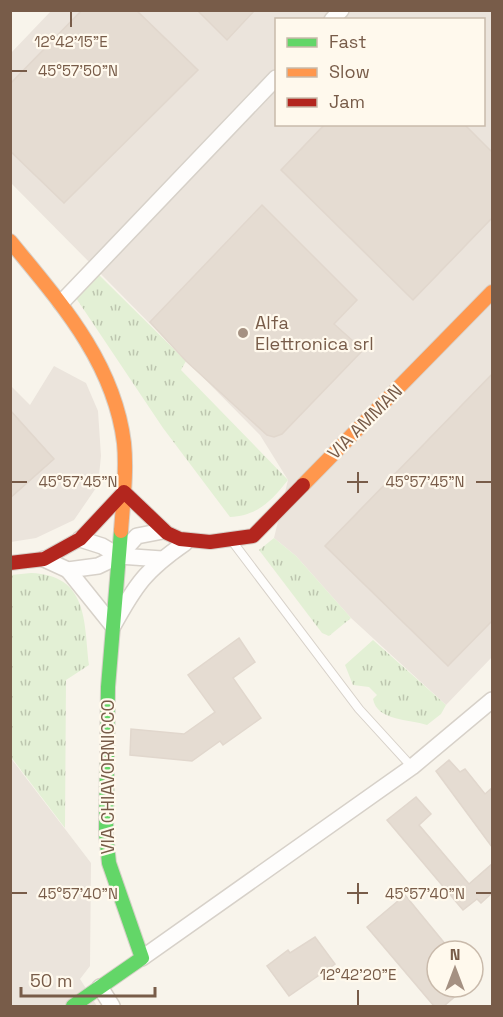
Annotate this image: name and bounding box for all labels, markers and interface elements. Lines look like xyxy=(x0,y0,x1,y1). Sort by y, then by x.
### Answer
legend xyxy=(275,18,485,126)
text: Fast xyxy=(329,30,366,53)
text: 12°42'15"E xyxy=(34,32,108,51)
text: Slow xyxy=(329,60,370,83)
text: 45°57'50"N xyxy=(38,61,118,80)
text: Jam xyxy=(329,90,365,113)
place label: Alfa Elettronica srl xyxy=(255,311,374,355)
marker: Alfa Elettronica srl xyxy=(236,326,250,340)
street label: VIA AMMAN xyxy=(322,379,407,464)
text: 45°57'45"N xyxy=(38,472,118,491)
text: 45°57'45"N xyxy=(385,472,465,491)
street label: VIA CHIAVORNICCO xyxy=(96,699,119,855)
text: 45°57'40"N xyxy=(38,884,118,903)
text: 45°57'40"N xyxy=(385,884,465,903)
north arrow xyxy=(425,939,485,999)
text: N xyxy=(450,944,460,965)
scale bar xyxy=(21,960,154,998)
text: 12°42'20"E xyxy=(320,965,396,984)
text: 50 m xyxy=(30,969,72,992)

